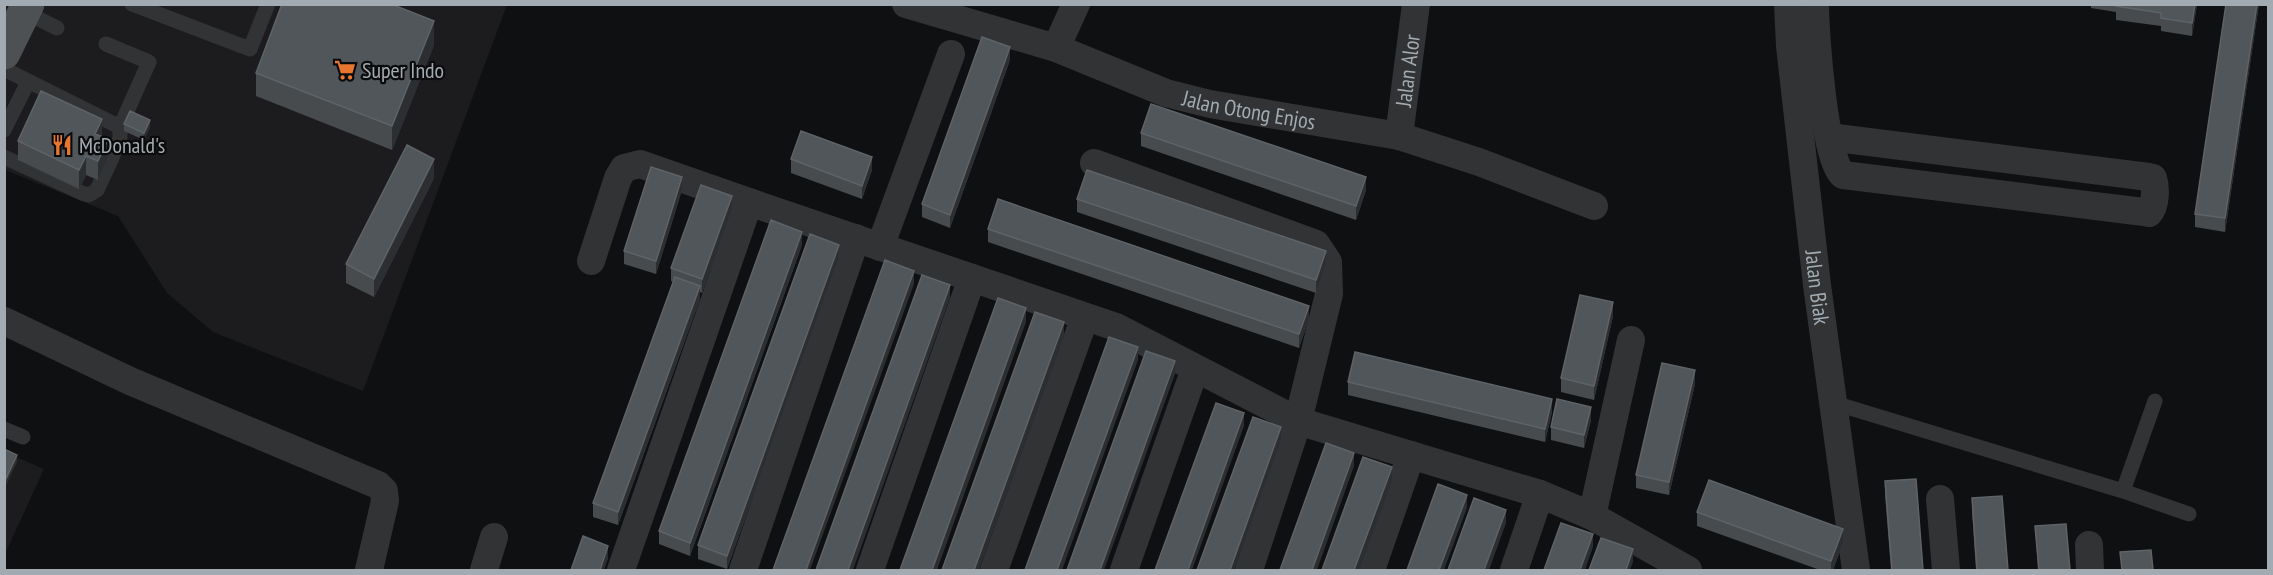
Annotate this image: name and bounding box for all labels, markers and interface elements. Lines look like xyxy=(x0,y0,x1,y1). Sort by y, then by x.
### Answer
street label: Jalan Alor xyxy=(1389,33,1426,109)
place label: Super Indo xyxy=(362,56,444,84)
supermarket icon: Super Indo xyxy=(333,58,357,82)
street label: Jalan Otong Enjos xyxy=(1179,83,1318,136)
place label: McDonald's xyxy=(79,131,165,159)
restaurant icon: McDonald's xyxy=(50,133,74,157)
street label: Jalan Biak xyxy=(1799,248,1836,327)

